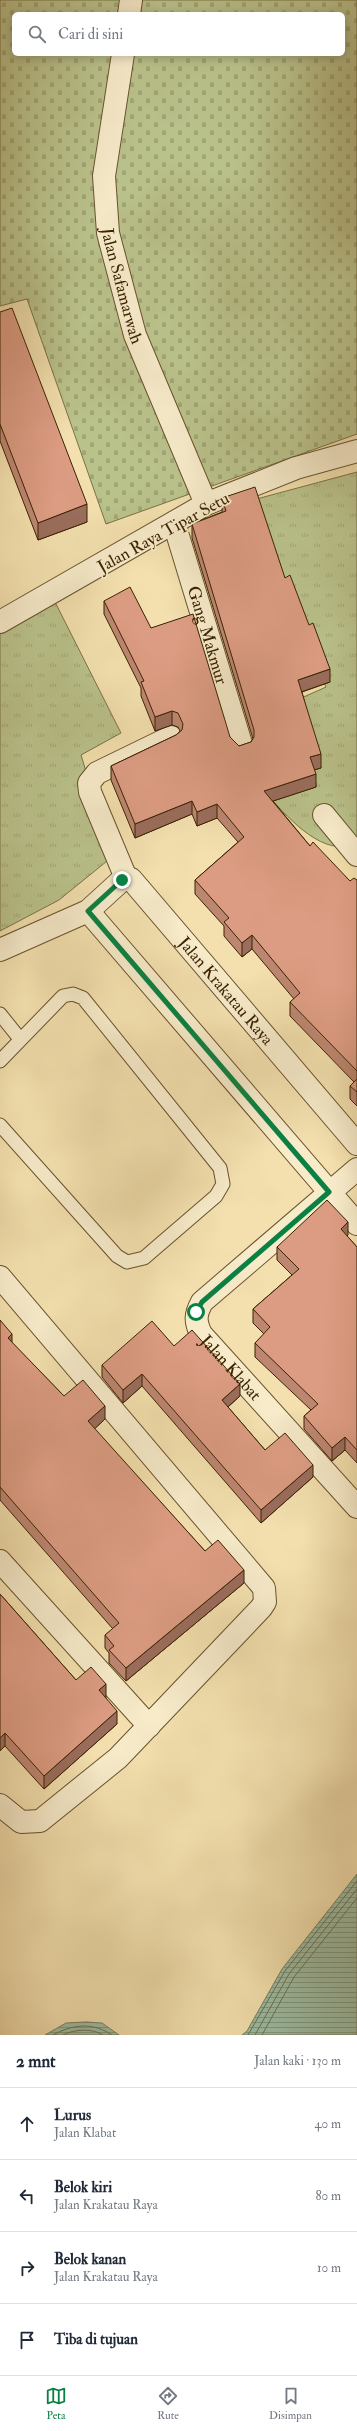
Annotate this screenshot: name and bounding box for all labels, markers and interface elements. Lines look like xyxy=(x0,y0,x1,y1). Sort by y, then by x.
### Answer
search box xyxy=(12,12,345,56)
icon: search xyxy=(26,23,48,45)
text: Cari di sini xyxy=(58,25,123,44)
street label: Jalan Safamarwah xyxy=(96,226,148,347)
street label: Jalan Raya Tipar Setu xyxy=(93,487,233,579)
street label: Gang Makmur xyxy=(183,583,233,687)
route end xyxy=(113,871,131,889)
street label: Jalan Krakatau Raya xyxy=(172,932,278,1050)
route start xyxy=(187,1303,205,1321)
street label: Jalan Klabat xyxy=(194,1330,266,1405)
text: 2 mnt xyxy=(16,2051,56,2072)
text: Jalan kaki · 130 m xyxy=(254,2053,341,2069)
text: Lurus xyxy=(54,2106,91,2125)
icon: ahead xyxy=(16,2113,38,2135)
text: 40 m xyxy=(315,2116,341,2132)
text: Jalan Klabat xyxy=(54,2125,116,2141)
text: Belok kiri xyxy=(54,2178,112,2197)
icon: left xyxy=(16,2185,38,2207)
text: 80 m xyxy=(315,2188,341,2204)
text: Jalan Krakatau Raya xyxy=(54,2197,158,2213)
text: Belok kanan xyxy=(54,2250,126,2269)
icon: right xyxy=(16,2257,38,2279)
text: 10 m xyxy=(317,2260,341,2276)
text: Jalan Krakatau Raya xyxy=(54,2269,158,2285)
icon: arrive xyxy=(16,2329,38,2351)
text: Tiba di tujuan xyxy=(54,2330,138,2349)
tab: Peta xyxy=(45,2385,67,2422)
tab: Rute xyxy=(157,2385,179,2422)
tab: Disimpan xyxy=(269,2385,312,2422)

